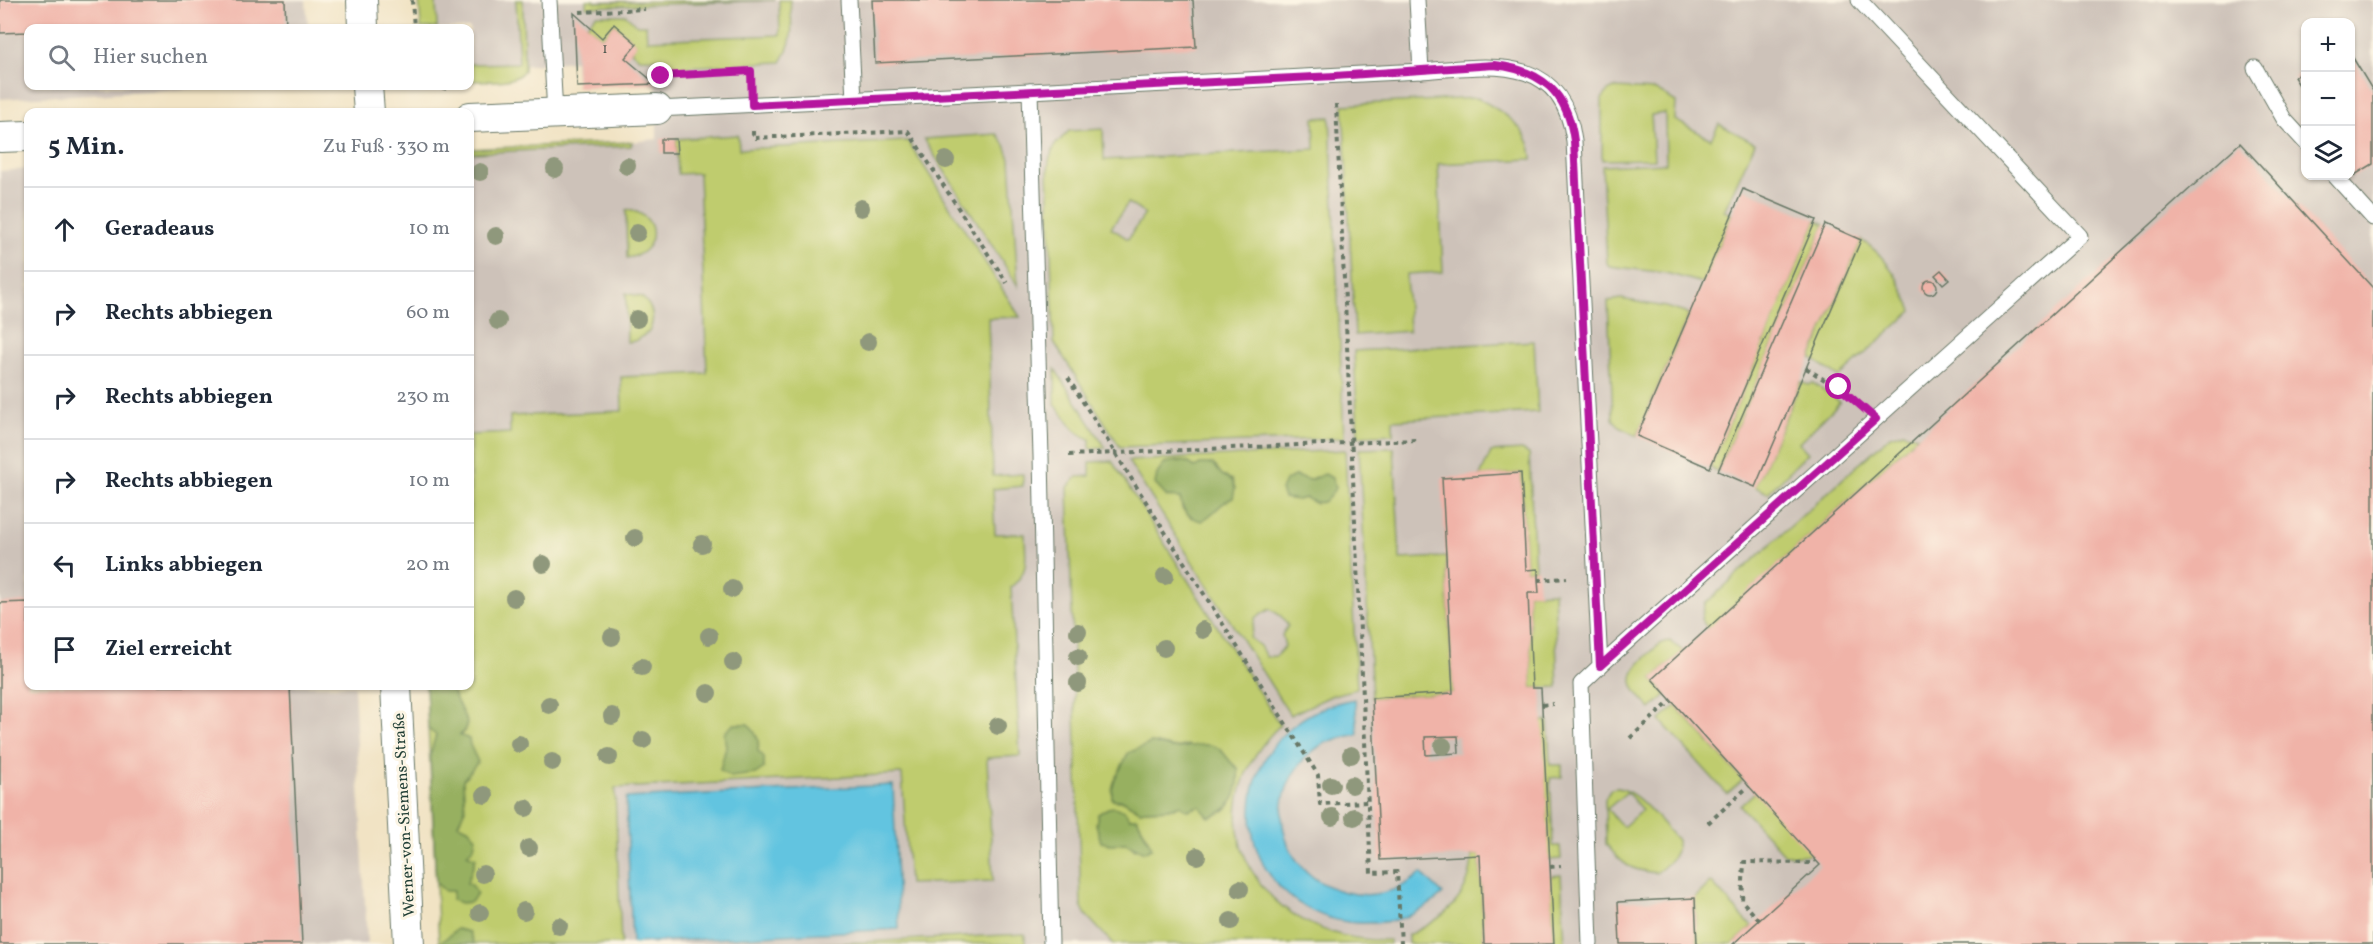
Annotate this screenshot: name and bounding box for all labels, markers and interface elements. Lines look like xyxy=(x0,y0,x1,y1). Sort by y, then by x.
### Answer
map controls xyxy=(2301,18,2355,180)
button: + xyxy=(2301,18,2355,72)
search box xyxy=(24,24,474,90)
house number: 1 xyxy=(602,40,608,59)
icon: search xyxy=(45,41,78,74)
text: Hier suchen xyxy=(93,42,208,73)
route end xyxy=(647,62,673,88)
button: − xyxy=(2301,72,2355,126)
button: layers xyxy=(2301,126,2355,180)
text: 5 Min. xyxy=(48,129,125,165)
text: Zu Fuß · 330 m xyxy=(323,133,450,161)
icon: ahead xyxy=(48,213,81,246)
text: Geradeaus xyxy=(105,214,215,245)
text: 10 m xyxy=(409,215,450,243)
icon: right xyxy=(48,297,81,330)
text: Rechts abbiegen xyxy=(105,298,273,329)
text: 60 m xyxy=(406,299,450,327)
route start xyxy=(1825,373,1851,399)
icon: right xyxy=(48,381,81,414)
text: Rechts abbiegen xyxy=(105,382,273,413)
text: 230 m xyxy=(396,383,450,411)
icon: right xyxy=(48,465,81,498)
text: Rechts abbiegen xyxy=(105,466,273,497)
text: 10 m xyxy=(409,467,450,495)
icon: left xyxy=(48,549,81,582)
text: Links abbiegen xyxy=(105,550,263,581)
text: 20 m xyxy=(406,551,450,579)
icon: arrive xyxy=(48,633,81,666)
text: Ziel erreicht xyxy=(105,634,232,665)
street label: Werner-von-Siemens-Straße xyxy=(389,712,421,918)

